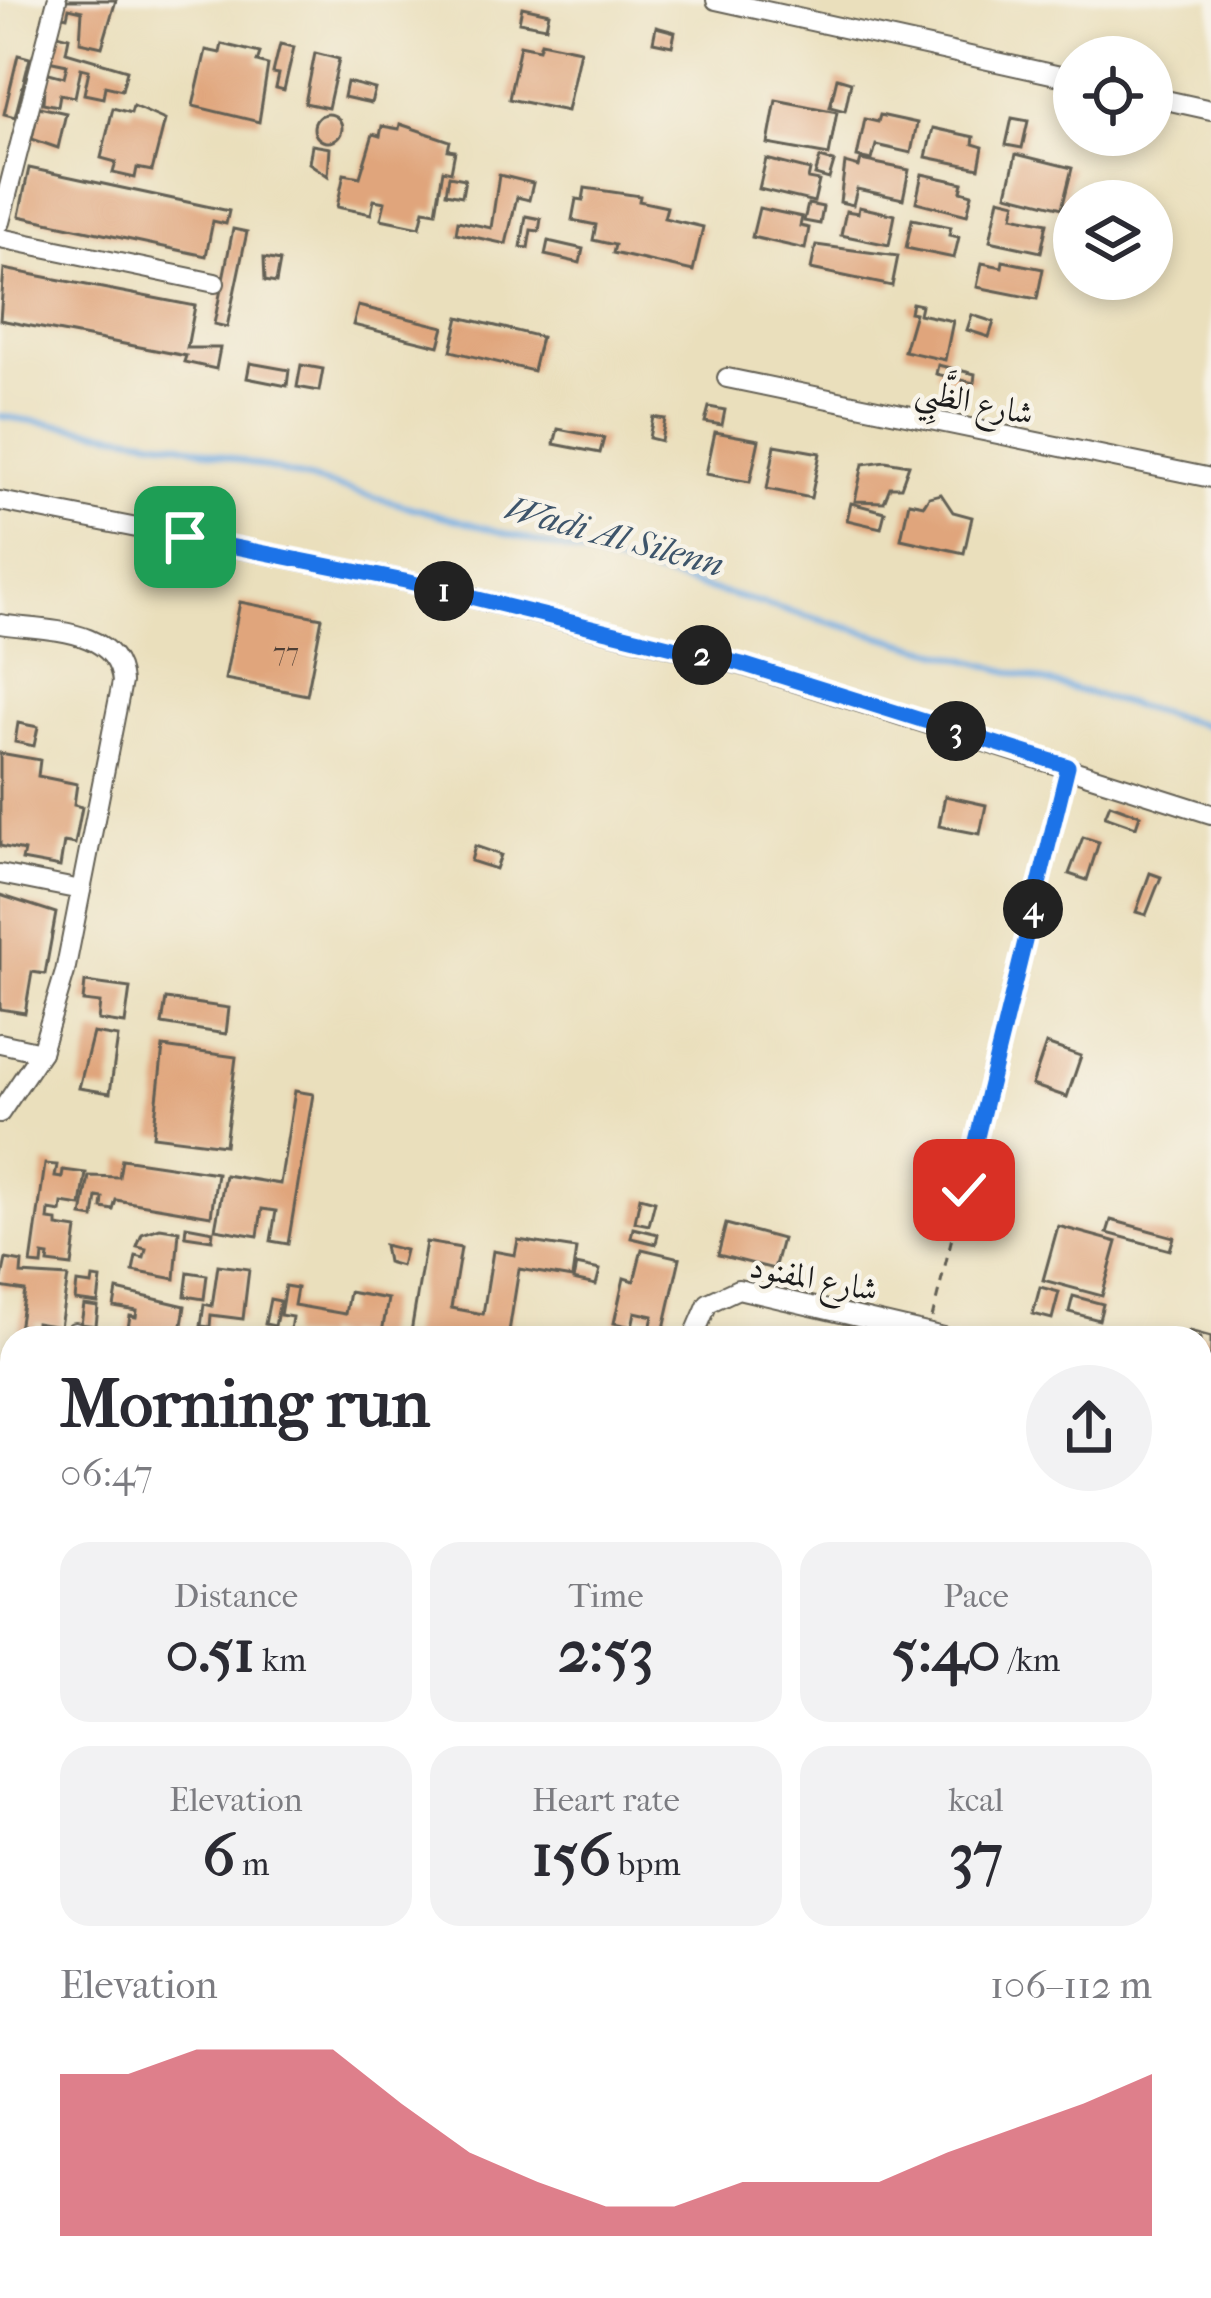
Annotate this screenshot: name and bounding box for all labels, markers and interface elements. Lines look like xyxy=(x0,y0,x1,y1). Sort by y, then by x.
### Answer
map controls xyxy=(1053,36,1173,300)
button: locate xyxy=(1053,36,1173,156)
button: layers xyxy=(1053,180,1173,300)
street label: شارع الظَّبِي xyxy=(910,362,1039,446)
pin xyxy=(134,486,236,588)
water label: Wadi Al Silenn xyxy=(501,487,729,585)
icon: arrive xyxy=(152,504,218,570)
pin: 1 xyxy=(414,561,474,621)
text: 1 xyxy=(438,571,450,610)
pin: 2 xyxy=(672,625,732,685)
text: 2 xyxy=(694,635,710,674)
house number: 77 xyxy=(273,636,299,668)
pin: 3 xyxy=(926,701,986,761)
text: 3 xyxy=(949,711,963,750)
pin: 4 xyxy=(1003,879,1063,939)
text: 4 xyxy=(1023,889,1043,928)
pin xyxy=(913,1139,1015,1241)
icon: check xyxy=(931,1157,997,1223)
street label: شارع المفنود xyxy=(745,1247,881,1318)
button: share xyxy=(1026,1365,1152,1491)
text: Morning run xyxy=(60,1366,430,1443)
text: 06:47 xyxy=(60,1450,153,1496)
text: Distance xyxy=(174,1577,298,1616)
text: Time xyxy=(569,1577,644,1616)
text: Pace xyxy=(943,1577,1009,1616)
text: 0.51 xyxy=(165,1616,255,1687)
text: 2:53 xyxy=(558,1616,654,1687)
text: 5:40 xyxy=(892,1616,1001,1687)
text: km xyxy=(255,1641,307,1680)
text: /km xyxy=(1001,1641,1060,1680)
text: Elevation xyxy=(169,1781,303,1820)
text: Heart rate xyxy=(532,1781,680,1820)
text: kcal xyxy=(948,1781,1004,1820)
text: 6 xyxy=(202,1820,235,1891)
text: 156 xyxy=(531,1820,611,1891)
text: 37 xyxy=(949,1820,1003,1891)
text: m xyxy=(235,1845,270,1884)
text: bpm xyxy=(611,1845,681,1884)
text: Elevation xyxy=(60,1962,218,2008)
text: 106–112 m xyxy=(990,1962,1152,2008)

